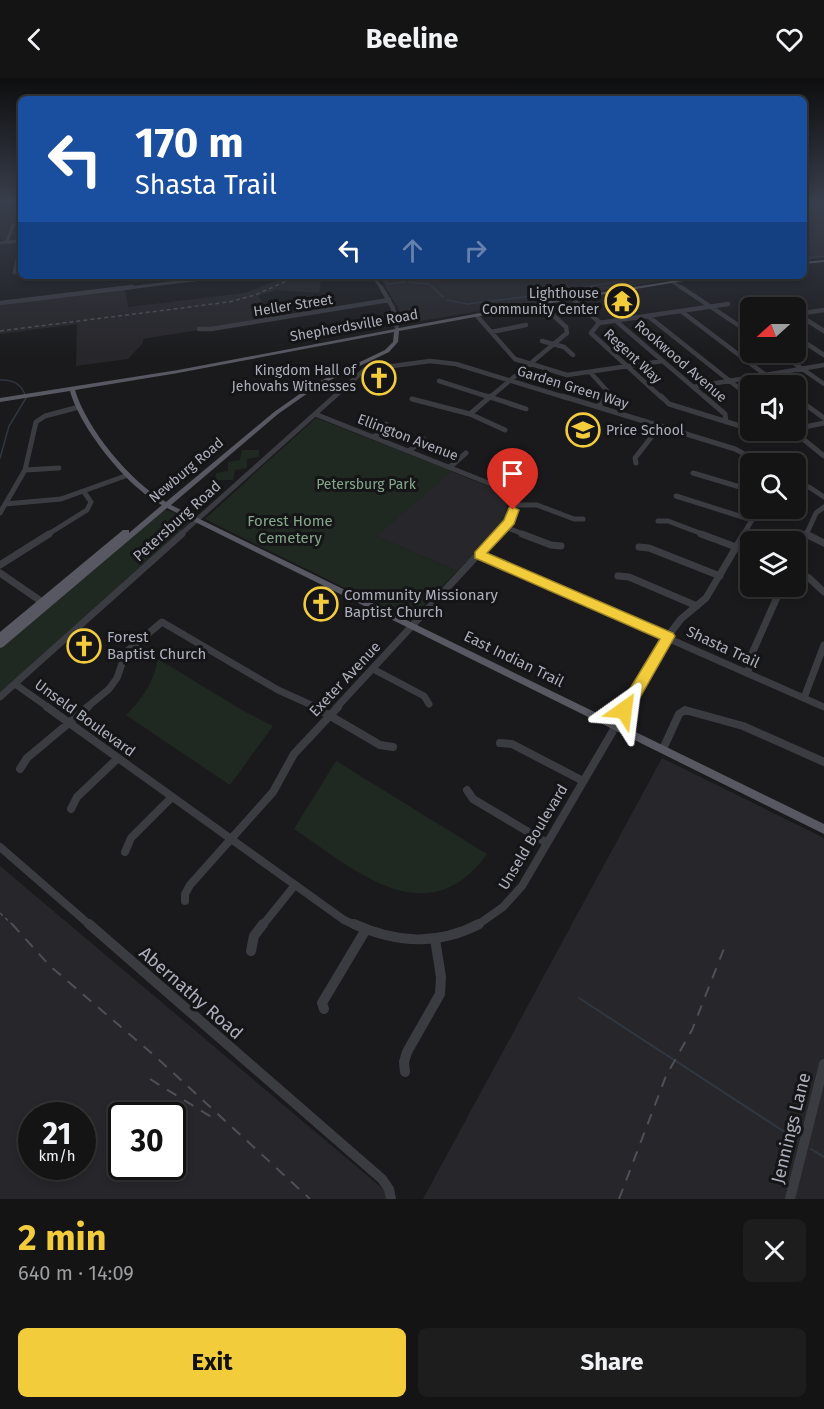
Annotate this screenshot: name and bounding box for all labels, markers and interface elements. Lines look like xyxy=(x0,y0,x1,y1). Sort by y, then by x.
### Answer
icon: back xyxy=(18,23,51,56)
text: Beeline xyxy=(366,23,458,55)
icon: heart xyxy=(773,23,806,56)
text: 170 m xyxy=(135,118,244,168)
icon: left xyxy=(36,120,114,198)
text: Shasta Trail xyxy=(135,169,277,201)
icon: left xyxy=(333,234,366,267)
icon: ahead xyxy=(396,234,429,267)
icon: right xyxy=(459,234,492,267)
temple icon: Lighthouse Community Center xyxy=(604,283,640,319)
place label: Lighthouse Community Center xyxy=(482,285,600,318)
street label: Heller Street xyxy=(252,291,335,320)
north arrow xyxy=(740,297,806,363)
map controls xyxy=(740,297,806,597)
street label: Shepherdsville Road xyxy=(289,306,420,345)
street label: Rookwood Avenue xyxy=(631,317,730,406)
street label: Regent Way xyxy=(600,325,665,388)
church icon: Kingdom Hall of Jehovahs Witnesses xyxy=(361,360,397,396)
place label: Kingdom Hall of Jehovahs Witnesses xyxy=(232,362,357,395)
street label: Garden Green Way xyxy=(515,362,631,413)
button: sound xyxy=(740,375,806,441)
street label: Ellington Avenue xyxy=(355,410,461,464)
school or university icon: Price School xyxy=(565,412,601,448)
place label: Price School xyxy=(606,422,684,439)
street label: Newburg Road xyxy=(146,434,227,507)
pin xyxy=(487,448,538,510)
button: search xyxy=(740,453,806,519)
icon: arrive xyxy=(496,457,529,490)
park label: Petersburg Park xyxy=(316,476,417,493)
street label: Petersburg Road xyxy=(129,477,225,565)
park label: Forest Home Cemetery xyxy=(247,512,333,547)
button: layers xyxy=(740,531,806,597)
church icon: Community Missionary Baptist Church xyxy=(303,586,339,622)
place label: Community Missionary Baptist Church xyxy=(344,586,499,621)
street label: Shasta Trail xyxy=(683,622,763,672)
street label: East Indian Trail xyxy=(461,627,567,691)
church icon: Forest Baptist Church xyxy=(66,628,102,664)
place label: Forest Baptist Church xyxy=(107,628,206,663)
street label: Exeter Avenue xyxy=(306,638,384,720)
street label: Unseld Boulevard xyxy=(31,676,139,760)
position arrow xyxy=(592,678,656,742)
street label: Unseld Boulevard xyxy=(494,781,572,893)
street label: Abernathy Road xyxy=(135,942,247,1044)
street label: Jennings Lane xyxy=(767,1070,815,1186)
speed limit sign: 30 xyxy=(108,1102,186,1180)
text: 21 xyxy=(43,1116,71,1152)
text: km/h xyxy=(38,1147,76,1165)
text: 2 min xyxy=(18,1216,107,1260)
button: close xyxy=(743,1219,806,1282)
text: 640 m · 14:09 xyxy=(18,1261,134,1285)
button: Exit xyxy=(18,1328,406,1397)
button: Share xyxy=(418,1328,806,1397)

